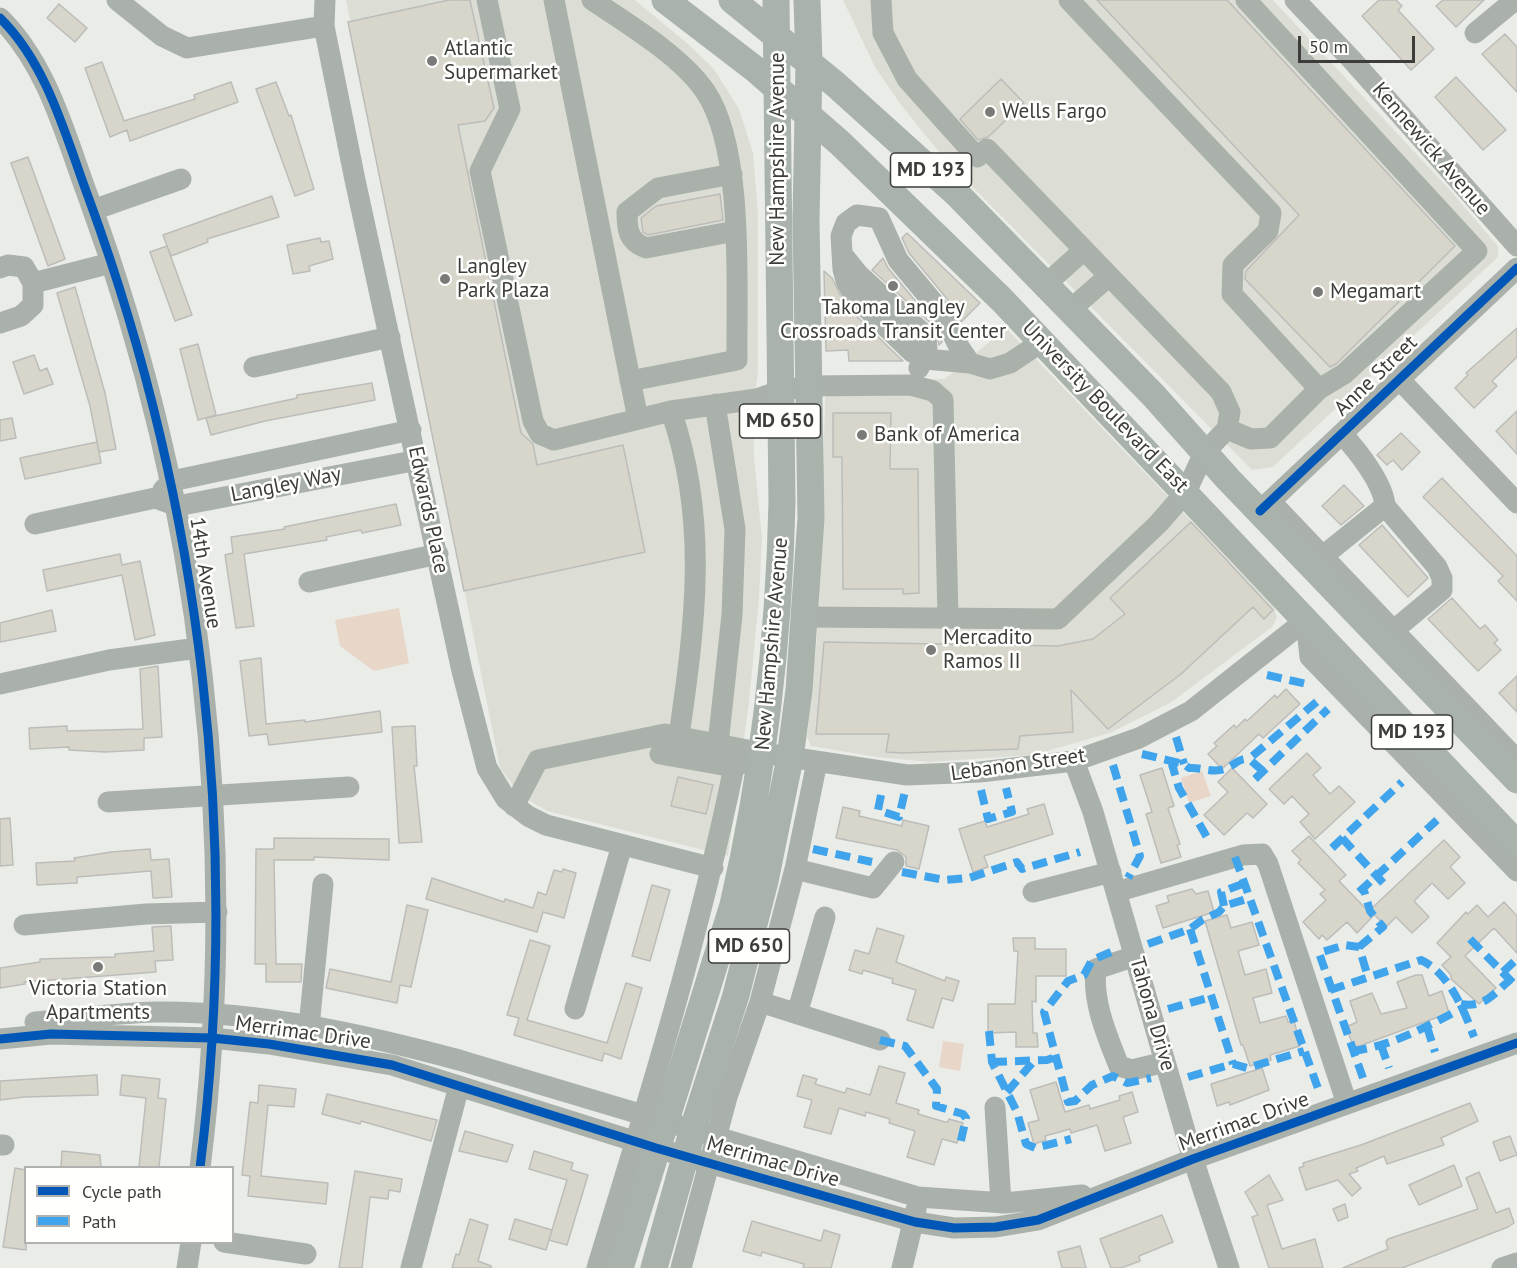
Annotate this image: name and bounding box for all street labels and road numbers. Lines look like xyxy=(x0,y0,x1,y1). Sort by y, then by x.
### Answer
street label: New Hampshire Avenue xyxy=(765,52,791,266)
street label: Kennewick Avenue xyxy=(1366,77,1496,221)
road number: MD 193 xyxy=(890,153,972,187)
street label: University Boulevard East xyxy=(1016,316,1194,498)
street label: Anne Street xyxy=(1329,330,1423,422)
road number: MD 650 xyxy=(740,404,820,438)
street label: Edwards Place xyxy=(402,444,454,576)
street label: Langley Way xyxy=(229,462,343,508)
street label: 14th Avenue xyxy=(184,515,226,631)
street label: New Hampshire Avenue xyxy=(750,537,794,751)
road number: MD 193 xyxy=(1372,715,1452,749)
street label: Lebanon Street xyxy=(949,743,1087,787)
road number: MD 650 xyxy=(708,929,789,963)
street label: Tahona Drive xyxy=(1124,954,1180,1074)
street label: Merrimac Drive xyxy=(234,1011,372,1055)
street label: Merrimac Drive xyxy=(1175,1087,1313,1157)
street label: Merrimac Drive xyxy=(704,1131,842,1193)

